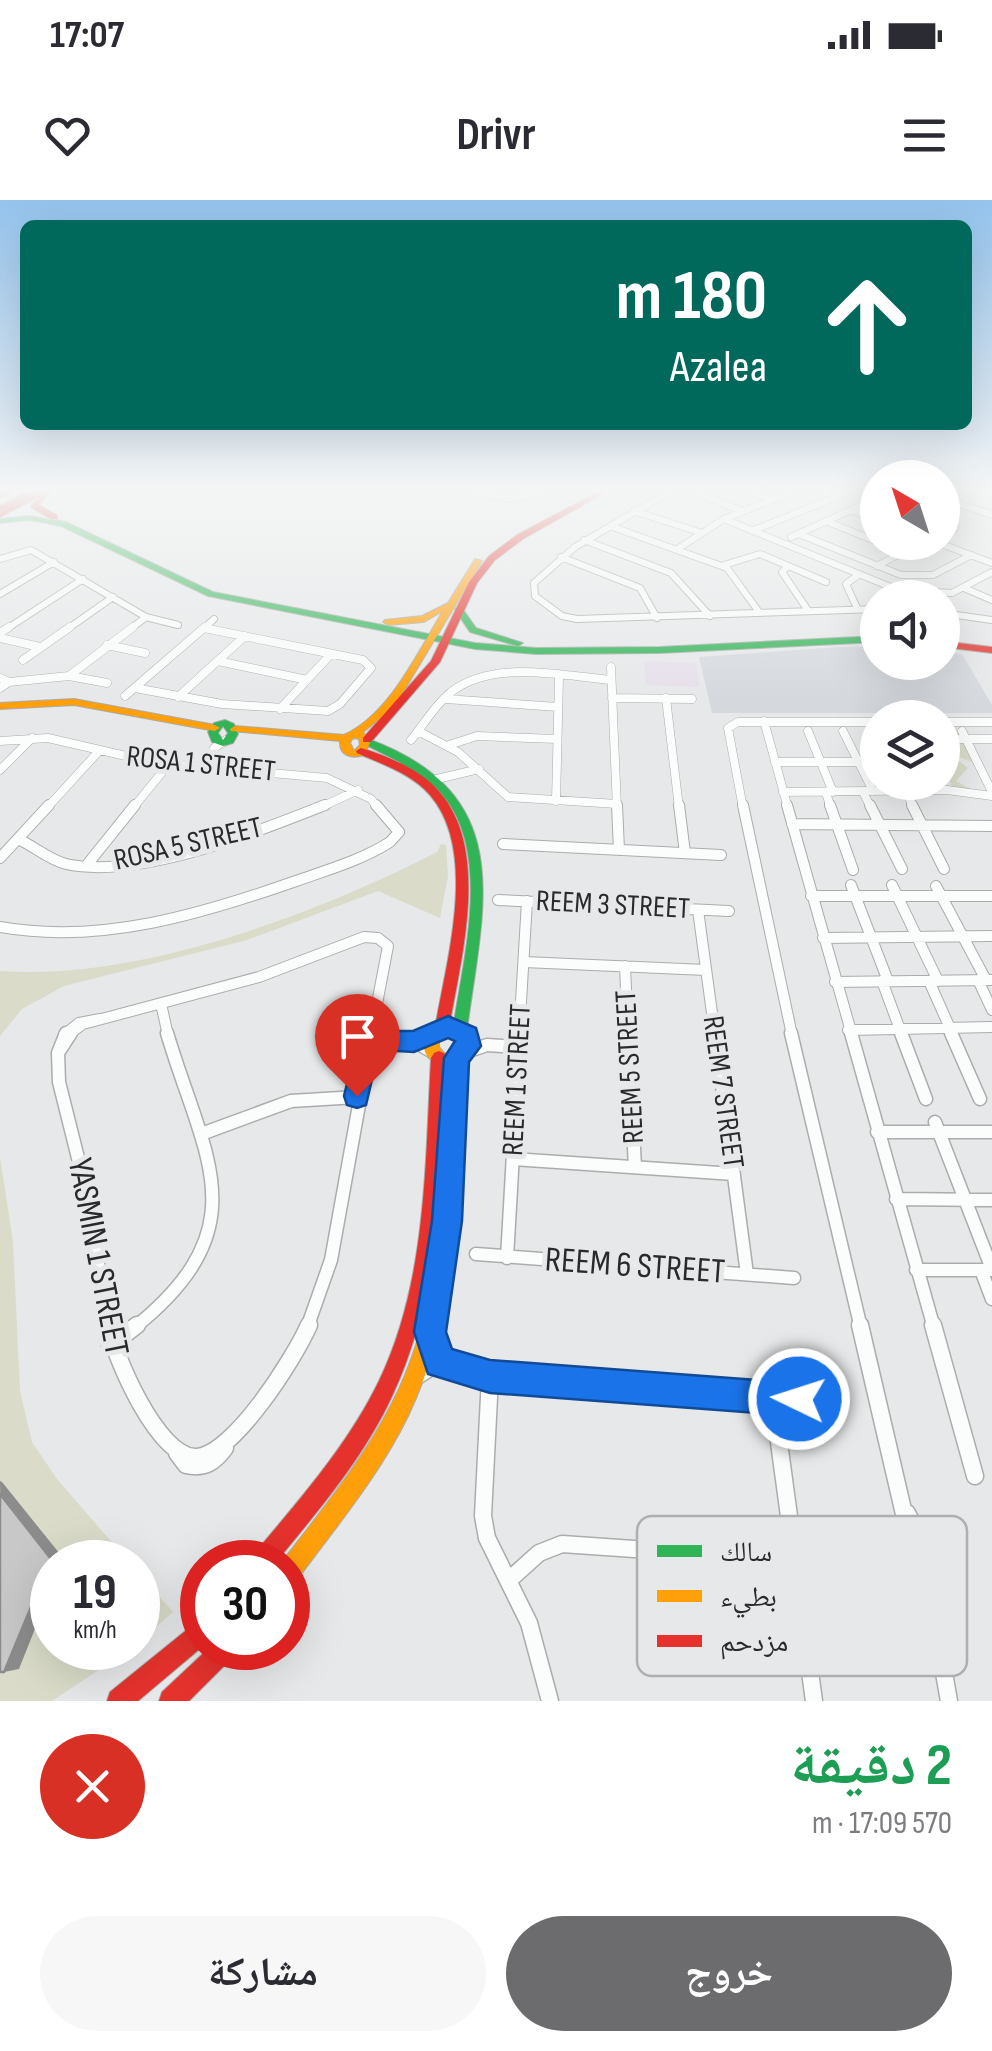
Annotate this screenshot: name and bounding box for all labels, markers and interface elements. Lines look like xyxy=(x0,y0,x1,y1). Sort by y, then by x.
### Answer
text: 17:07 xyxy=(50,13,124,58)
icon: heart xyxy=(40,108,95,163)
text: Drivr xyxy=(456,108,536,163)
icon: menu xyxy=(897,108,952,163)
text: 180 m xyxy=(616,255,767,339)
icon: ahead xyxy=(802,260,932,390)
text: Azalea xyxy=(670,340,767,395)
north arrow xyxy=(860,460,960,560)
map controls xyxy=(860,460,960,800)
button: sound xyxy=(860,580,960,680)
button: layers xyxy=(860,700,960,800)
street label: ROSA 1 STREET xyxy=(125,738,277,790)
street label: ROSA 5 STREET xyxy=(110,809,266,879)
street label: REEM 3 STREET xyxy=(535,883,691,927)
street label: REEM 5 STREET xyxy=(608,989,652,1145)
pin xyxy=(315,994,400,1097)
street label: REEM 1 STREET xyxy=(495,1003,539,1157)
icon: arrive xyxy=(330,1009,385,1064)
street label: REEM 7 STREET xyxy=(694,1013,752,1171)
street label: YASMIN 1 STREET xyxy=(58,1155,138,1359)
street label: REEM 6 STREET xyxy=(544,1238,726,1294)
position arrow xyxy=(747,1347,851,1451)
legend xyxy=(637,1516,967,1676)
text: سالك xyxy=(720,1536,772,1569)
speed limit sign: 30 xyxy=(180,1540,310,1670)
text: 19 xyxy=(73,1563,117,1623)
text: بطيء xyxy=(720,1581,777,1619)
text: km/h xyxy=(73,1615,117,1646)
text: مزدحم xyxy=(720,1626,788,1660)
text: 2 دقيقة xyxy=(790,1730,952,1802)
button: close xyxy=(40,1734,145,1839)
text: 570 m · 17:09 xyxy=(812,1804,952,1843)
button: مشاركة xyxy=(40,1916,486,2031)
button: خروج xyxy=(506,1916,952,2031)

